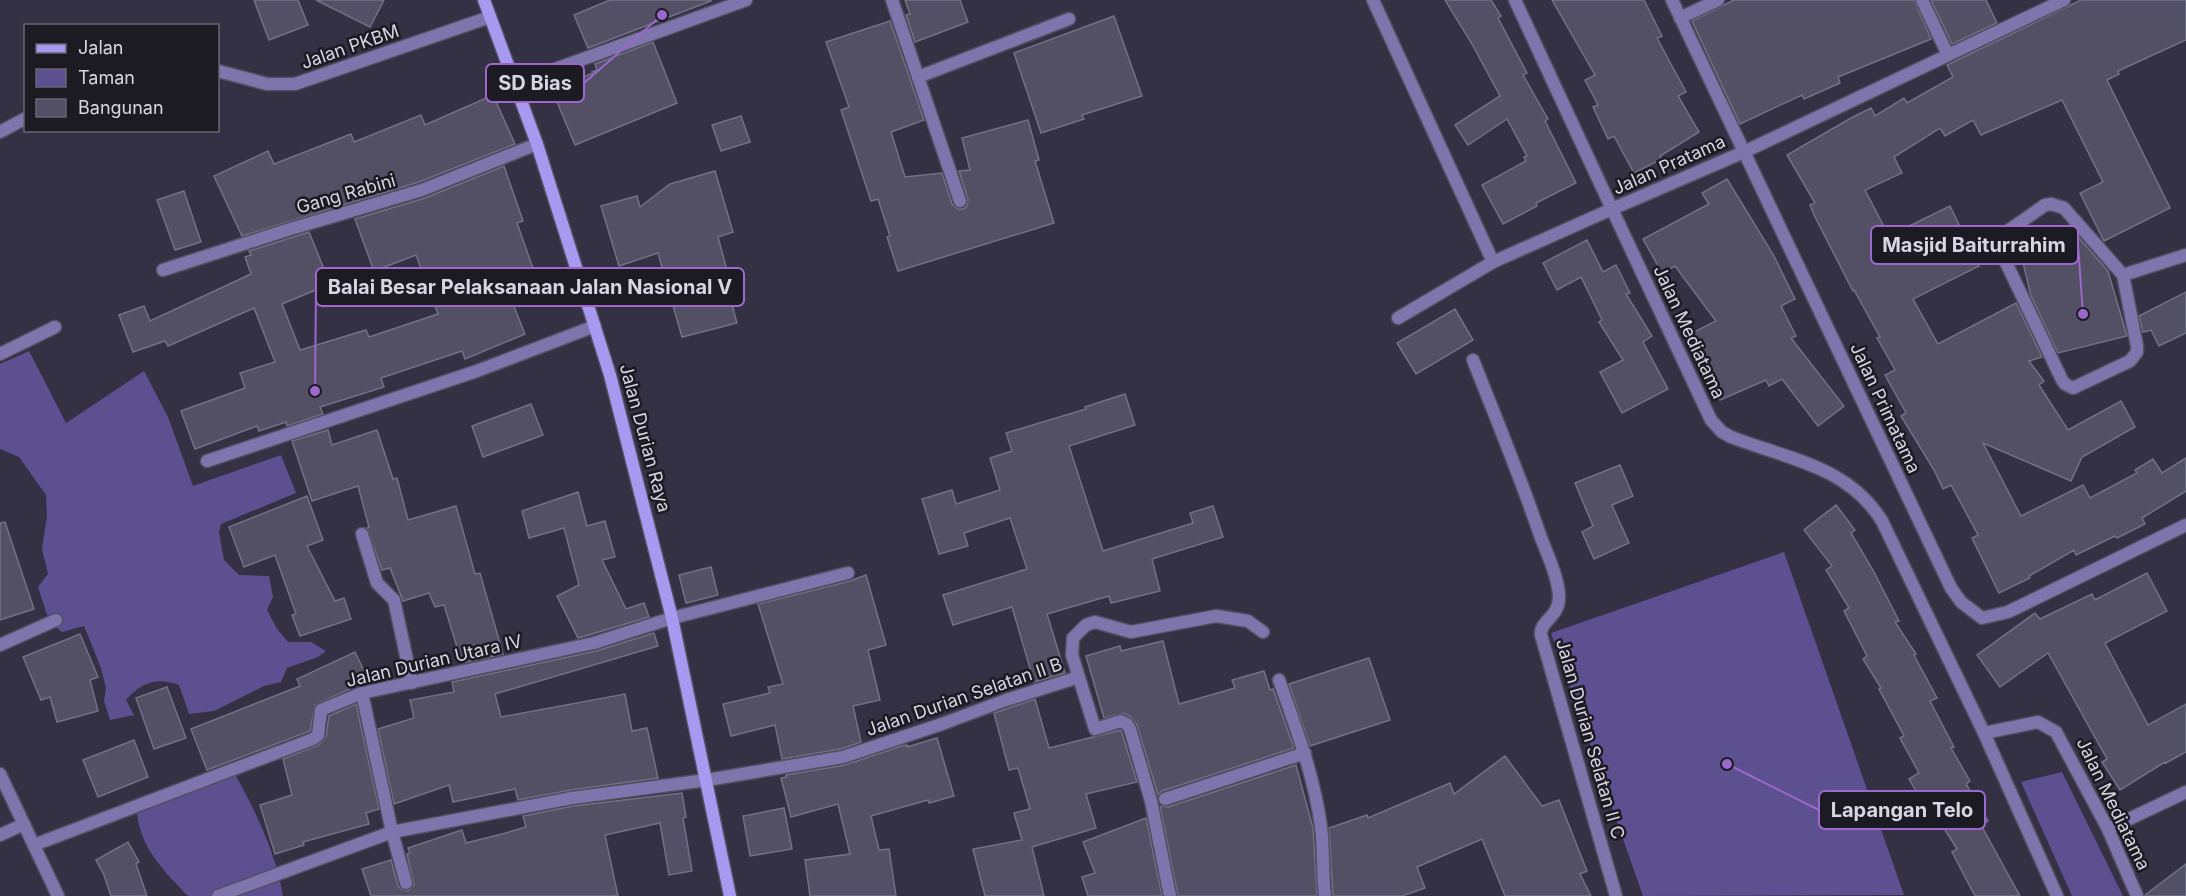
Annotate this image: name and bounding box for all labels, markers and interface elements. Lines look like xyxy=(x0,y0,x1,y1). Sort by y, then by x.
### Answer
street label: Jalan PKBM xyxy=(298,20,402,73)
legend xyxy=(24,24,219,132)
text: Jalan xyxy=(78,37,123,58)
callout: SD Bias xyxy=(486,64,584,102)
text: Taman xyxy=(78,67,135,88)
text: SD Bias xyxy=(498,71,572,95)
text: Bangunan xyxy=(78,97,164,118)
street label: Jalan Pratama xyxy=(1609,130,1728,199)
street label: Gang Rabini xyxy=(294,169,398,218)
callout: Masjid Baiturrahim xyxy=(1871,226,2078,264)
text: Masjid Baiturrahim xyxy=(1882,233,2066,257)
street label: Jalan Mediatama xyxy=(1649,262,1730,402)
callout: Balai Besar Pelaksanaan Jalan Nasional V xyxy=(316,268,744,306)
text: Balai Besar Pelaksanaan Jalan Nasional V xyxy=(328,275,732,299)
street label: Jalan Primatama xyxy=(1846,339,1925,476)
street label: Jalan Durian Raya xyxy=(616,361,675,514)
street label: Jalan Durian Utara IV xyxy=(344,630,524,691)
street label: Jalan Durian Selatan II C xyxy=(1552,636,1629,842)
street label: Jalan Durian Selatan II B xyxy=(863,653,1065,740)
street label: Jalan Mediatama xyxy=(2072,734,2155,873)
callout: Lapangan Telo xyxy=(1819,791,1985,829)
text: Lapangan Telo xyxy=(1831,798,1973,822)

